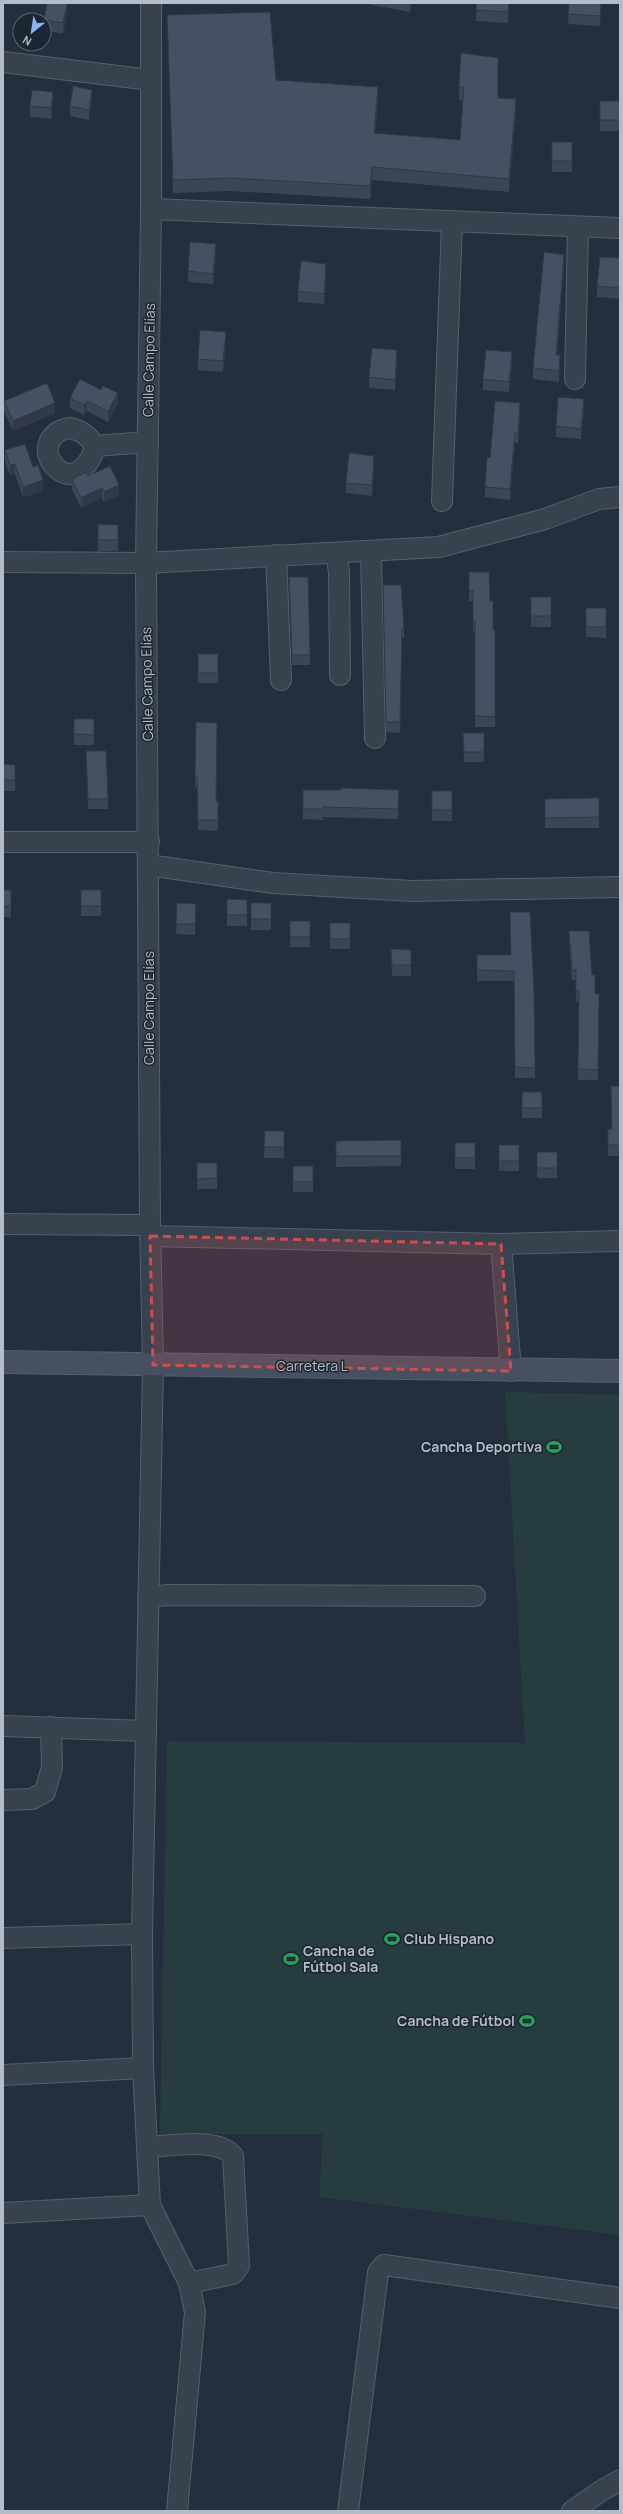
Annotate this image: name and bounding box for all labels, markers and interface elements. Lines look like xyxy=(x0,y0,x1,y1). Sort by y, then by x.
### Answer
north arrow xyxy=(12,12,52,52)
text: N xyxy=(19,33,34,50)
street label: Calle Campo Elías xyxy=(138,303,159,417)
street label: Calle Campo Elías xyxy=(136,627,157,741)
street label: Calle Campo Elías xyxy=(139,951,158,1065)
street label: Carretera L xyxy=(276,1356,348,1375)
place label: Cancha Deportiva xyxy=(421,1437,542,1456)
sports icon: Cancha Deportiva xyxy=(545,1438,563,1456)
place label: Club Hispano xyxy=(404,1929,494,1948)
sports icon: Club Hispano xyxy=(383,1930,401,1948)
place label: Cancha de Fútbol Sala xyxy=(303,1941,378,1976)
sports icon: Cancha de Fútbol Sala xyxy=(282,1950,300,1968)
place label: Cancha de Fútbol xyxy=(397,2011,515,2030)
sports icon: Cancha de Fútbol xyxy=(518,2012,536,2030)

